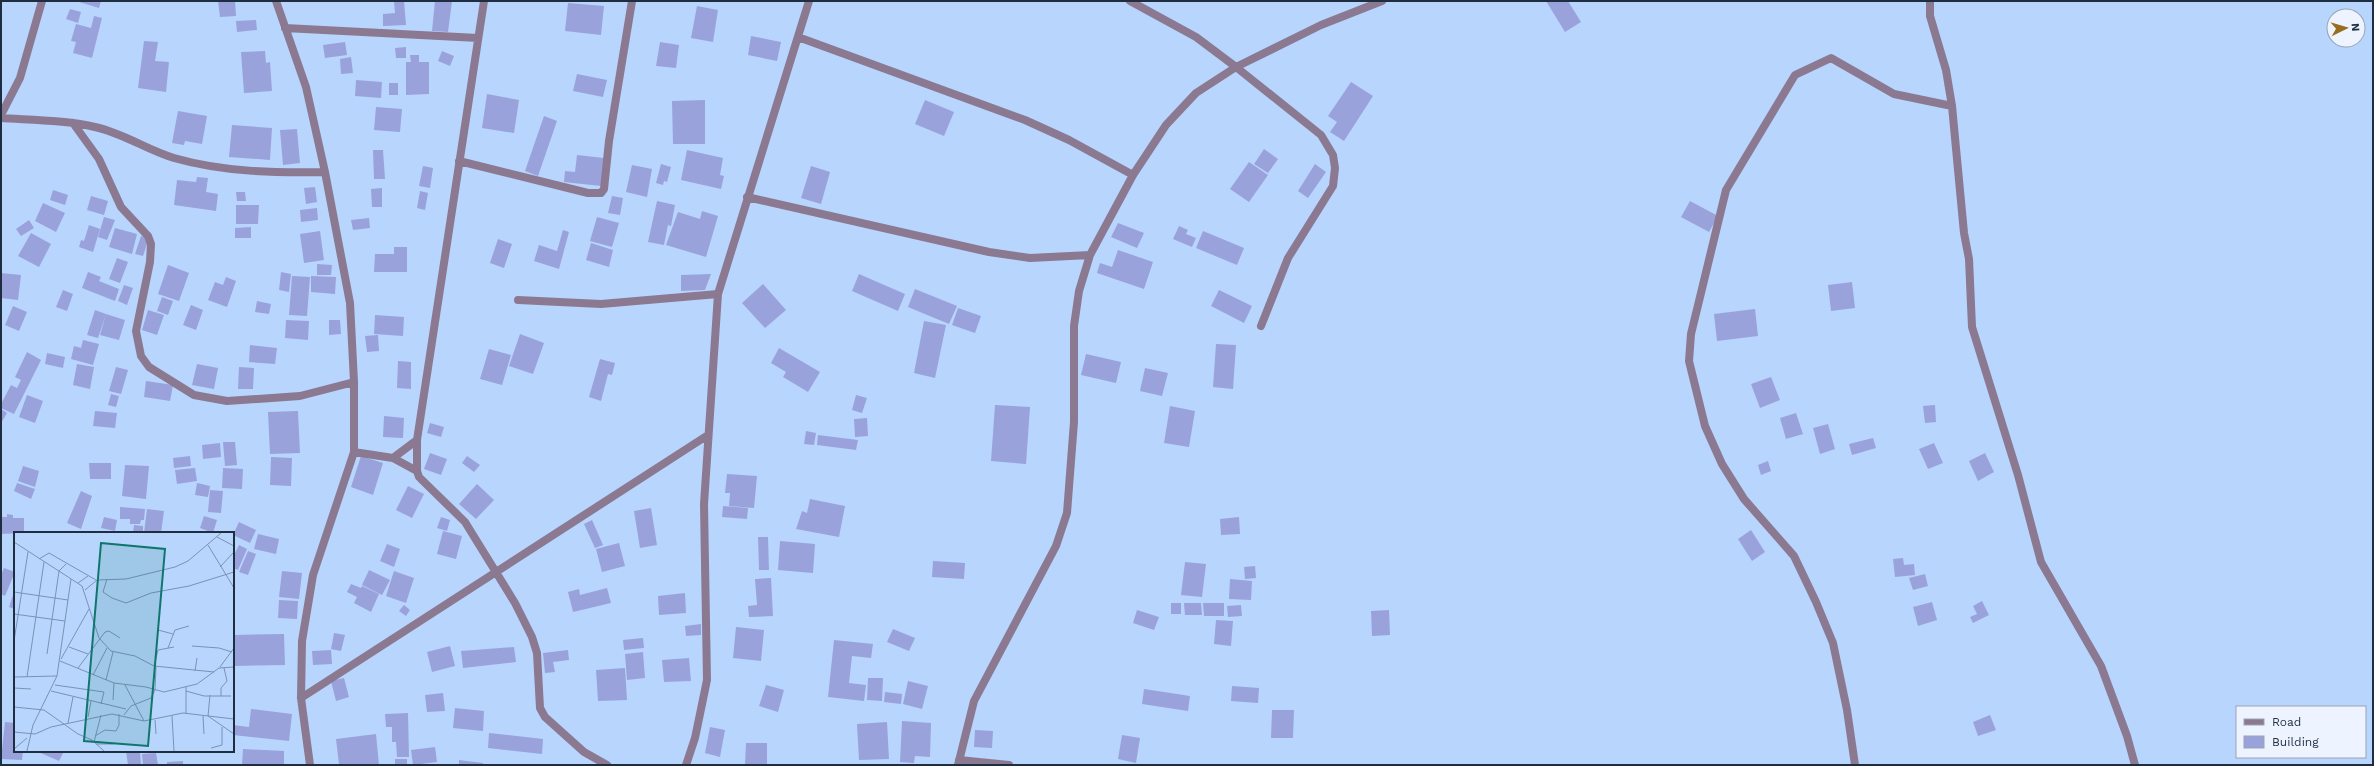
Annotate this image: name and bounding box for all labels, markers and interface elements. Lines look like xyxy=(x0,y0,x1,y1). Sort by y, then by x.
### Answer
north arrow xyxy=(2326,8,2366,48)
text: N xyxy=(2349,23,2362,32)
inset map xyxy=(14,532,234,752)
legend xyxy=(2236,706,2366,758)
text: Road xyxy=(2272,715,2301,729)
text: Building xyxy=(2272,735,2319,749)

